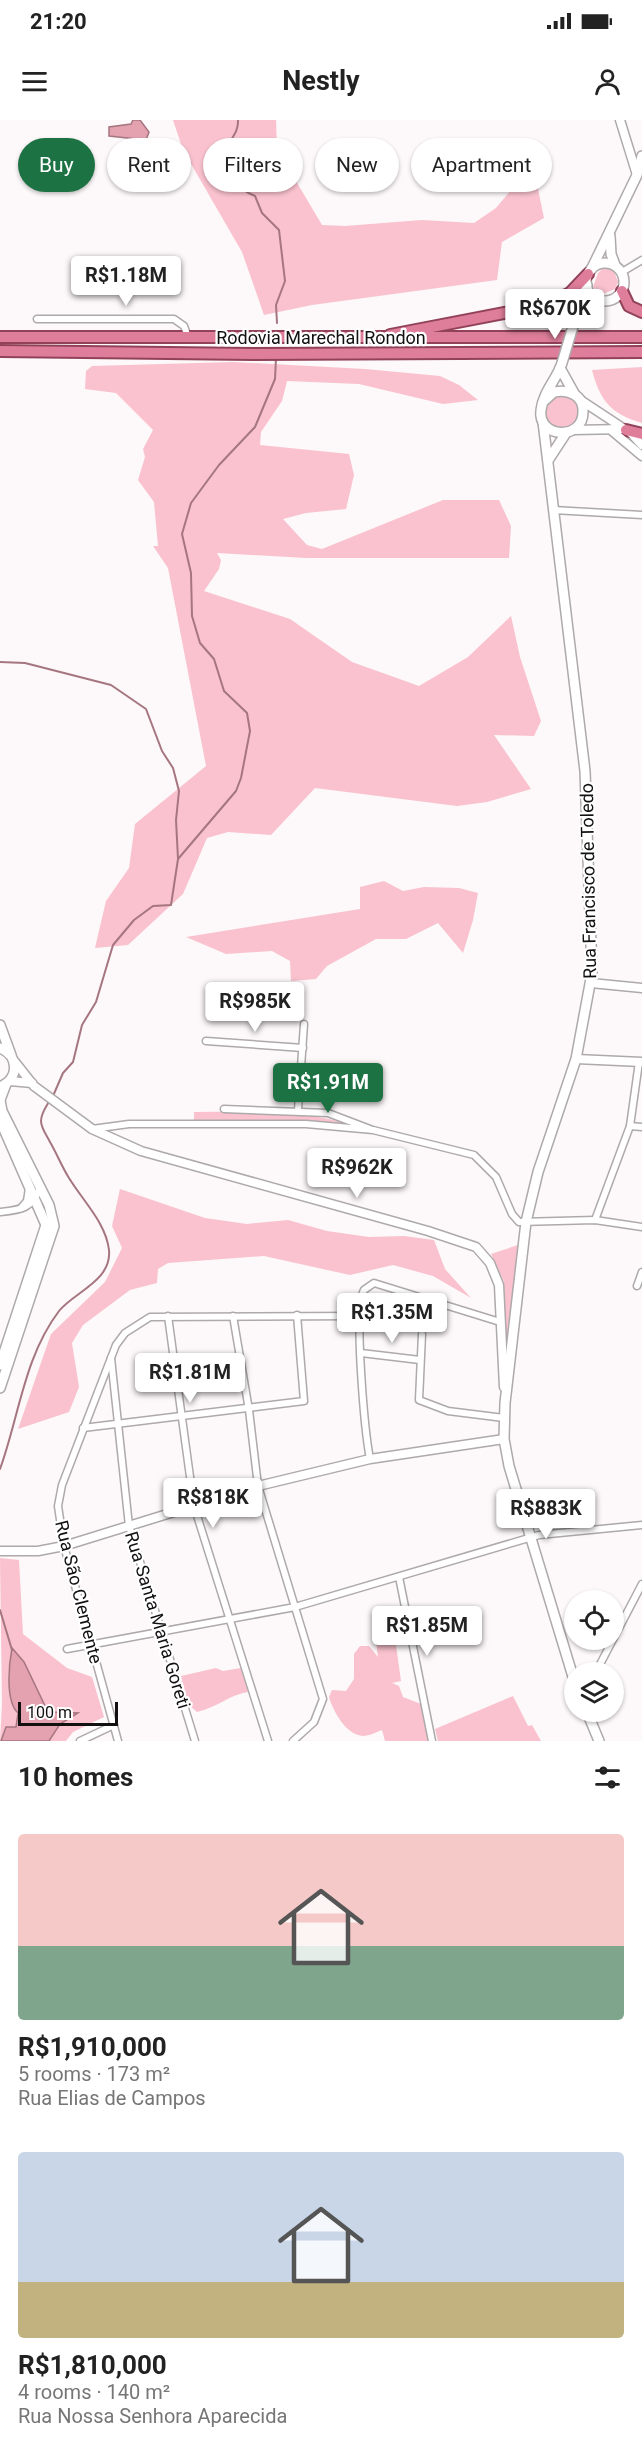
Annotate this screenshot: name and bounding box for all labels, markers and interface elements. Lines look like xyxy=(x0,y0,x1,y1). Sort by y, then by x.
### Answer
text: 21:20 xyxy=(30,9,87,34)
icon: menu xyxy=(18,65,51,98)
text: Nestly xyxy=(282,65,360,97)
icon: person xyxy=(591,65,624,98)
chip: Buy xyxy=(18,138,95,192)
chip: Rent xyxy=(107,138,191,192)
chip: Filters xyxy=(203,138,303,192)
chip: New xyxy=(315,138,399,192)
chip: Apartment xyxy=(411,138,552,192)
pin: R$1.18M xyxy=(71,256,181,307)
text: R$1.18M xyxy=(85,263,167,287)
pin: R$670K xyxy=(506,289,604,340)
text: R$670K xyxy=(519,296,591,320)
street label: Rodovia Marechal Rondon xyxy=(216,327,426,348)
street label: Rua Francisco de Toledo xyxy=(576,783,600,979)
pin: R$985K xyxy=(206,982,304,1033)
text: R$985K xyxy=(219,989,291,1013)
pin: R$1.91M xyxy=(273,1063,383,1114)
text: R$1.91M xyxy=(287,1070,369,1094)
pin: R$962K xyxy=(308,1148,406,1199)
text: R$962K xyxy=(321,1155,393,1179)
pin: R$1.35M xyxy=(337,1293,447,1344)
text: R$1.35M xyxy=(351,1300,433,1324)
pin: R$1.81M xyxy=(135,1353,245,1404)
text: R$1.81M xyxy=(149,1360,231,1384)
pin: R$818K xyxy=(164,1478,262,1529)
text: R$818K xyxy=(177,1485,249,1509)
pin: R$883K xyxy=(497,1489,595,1540)
text: R$883K xyxy=(510,1496,582,1520)
street label: Rua São Clemente xyxy=(51,1518,107,1666)
street label: Rua Santa Maria Goreti xyxy=(121,1529,195,1711)
map controls xyxy=(564,1590,624,1722)
button: locate xyxy=(564,1590,624,1650)
pin: R$1.85M xyxy=(372,1606,482,1657)
text: R$1.85M xyxy=(386,1613,468,1637)
button: layers xyxy=(564,1662,624,1722)
scale bar xyxy=(18,1699,118,1726)
text: 100 m xyxy=(27,1703,72,1722)
icon: filters xyxy=(591,1761,624,1794)
text: 10 homes xyxy=(18,1762,133,1792)
icon: home xyxy=(267,1873,375,1981)
text: R$1,910,000 xyxy=(18,2032,167,2062)
text: 5 rooms · 173 m² xyxy=(18,2062,170,2086)
text: Rua Elias de Campos xyxy=(18,2086,206,2110)
icon: home xyxy=(267,2191,375,2299)
text: R$1,810,000 xyxy=(18,2350,167,2380)
text: 4 rooms · 140 m² xyxy=(18,2380,170,2404)
text: Rua Nossa Senhora Aparecida xyxy=(18,2404,287,2428)

